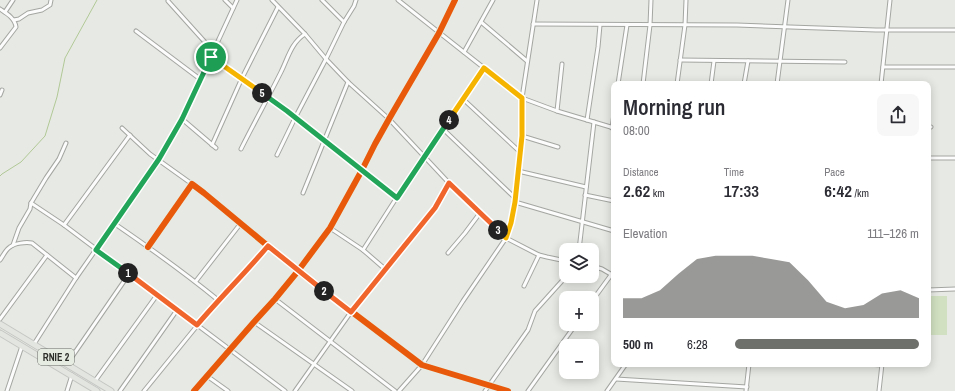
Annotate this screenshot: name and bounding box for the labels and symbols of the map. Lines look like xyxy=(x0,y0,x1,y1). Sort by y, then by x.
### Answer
pin xyxy=(194,40,228,74)
pin: 5 xyxy=(252,83,272,103)
pin: 4 xyxy=(439,110,459,130)
pin: 3 xyxy=(488,220,508,240)
pin: 1 xyxy=(118,263,138,283)
pin: 2 xyxy=(314,281,334,301)
road number: RNIE 2 xyxy=(38,349,74,365)

